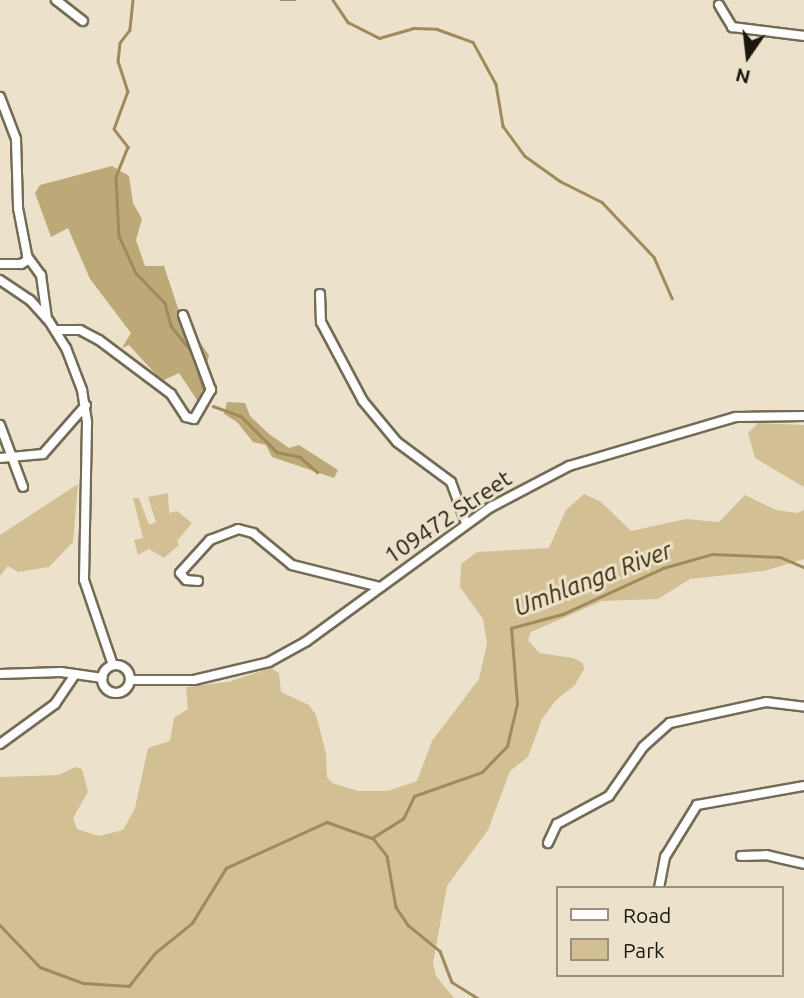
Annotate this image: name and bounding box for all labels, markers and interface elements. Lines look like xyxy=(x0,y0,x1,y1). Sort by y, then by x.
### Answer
north arrow xyxy=(713,21,783,91)
text: N xyxy=(733,64,752,89)
street label: 109472 Street xyxy=(379,464,517,570)
water label: Umhlanga River xyxy=(510,536,676,622)
legend xyxy=(556,886,783,977)
text: Road xyxy=(623,903,671,927)
text: Park xyxy=(623,938,665,962)

